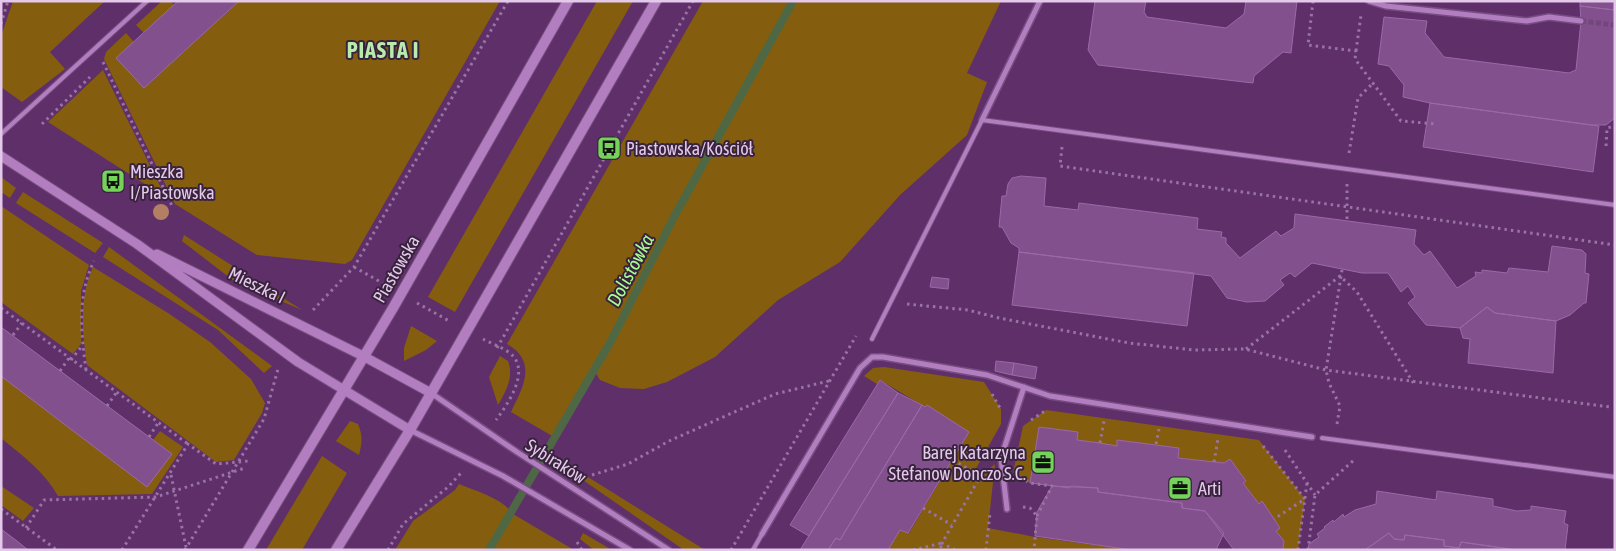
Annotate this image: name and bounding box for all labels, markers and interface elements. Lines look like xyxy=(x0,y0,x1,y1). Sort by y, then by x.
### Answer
district label: PIASTA I xyxy=(347,37,419,63)
bus stop icon: Piastowska/Kościół xyxy=(596,135,622,161)
place label: Piastowska/Kościół xyxy=(626,138,754,159)
place label: Mieszka I/Piastowska xyxy=(130,161,215,203)
bus stop icon: Mieszka I/Piastowska xyxy=(100,168,126,194)
water label: Dolistówka xyxy=(602,230,658,310)
street label: Piastowska xyxy=(368,232,424,306)
street label: Mieszka I xyxy=(225,262,289,308)
street label: Sybiraków xyxy=(522,434,590,488)
place label: Barej Katarzyna Stefanow Donczo S.C. xyxy=(888,442,1026,484)
office icon: Barej Katarzyna Stefanow Donczo S.C. xyxy=(1030,449,1056,475)
office icon: Arti xyxy=(1167,475,1193,501)
place label: Arti xyxy=(1198,478,1221,499)

